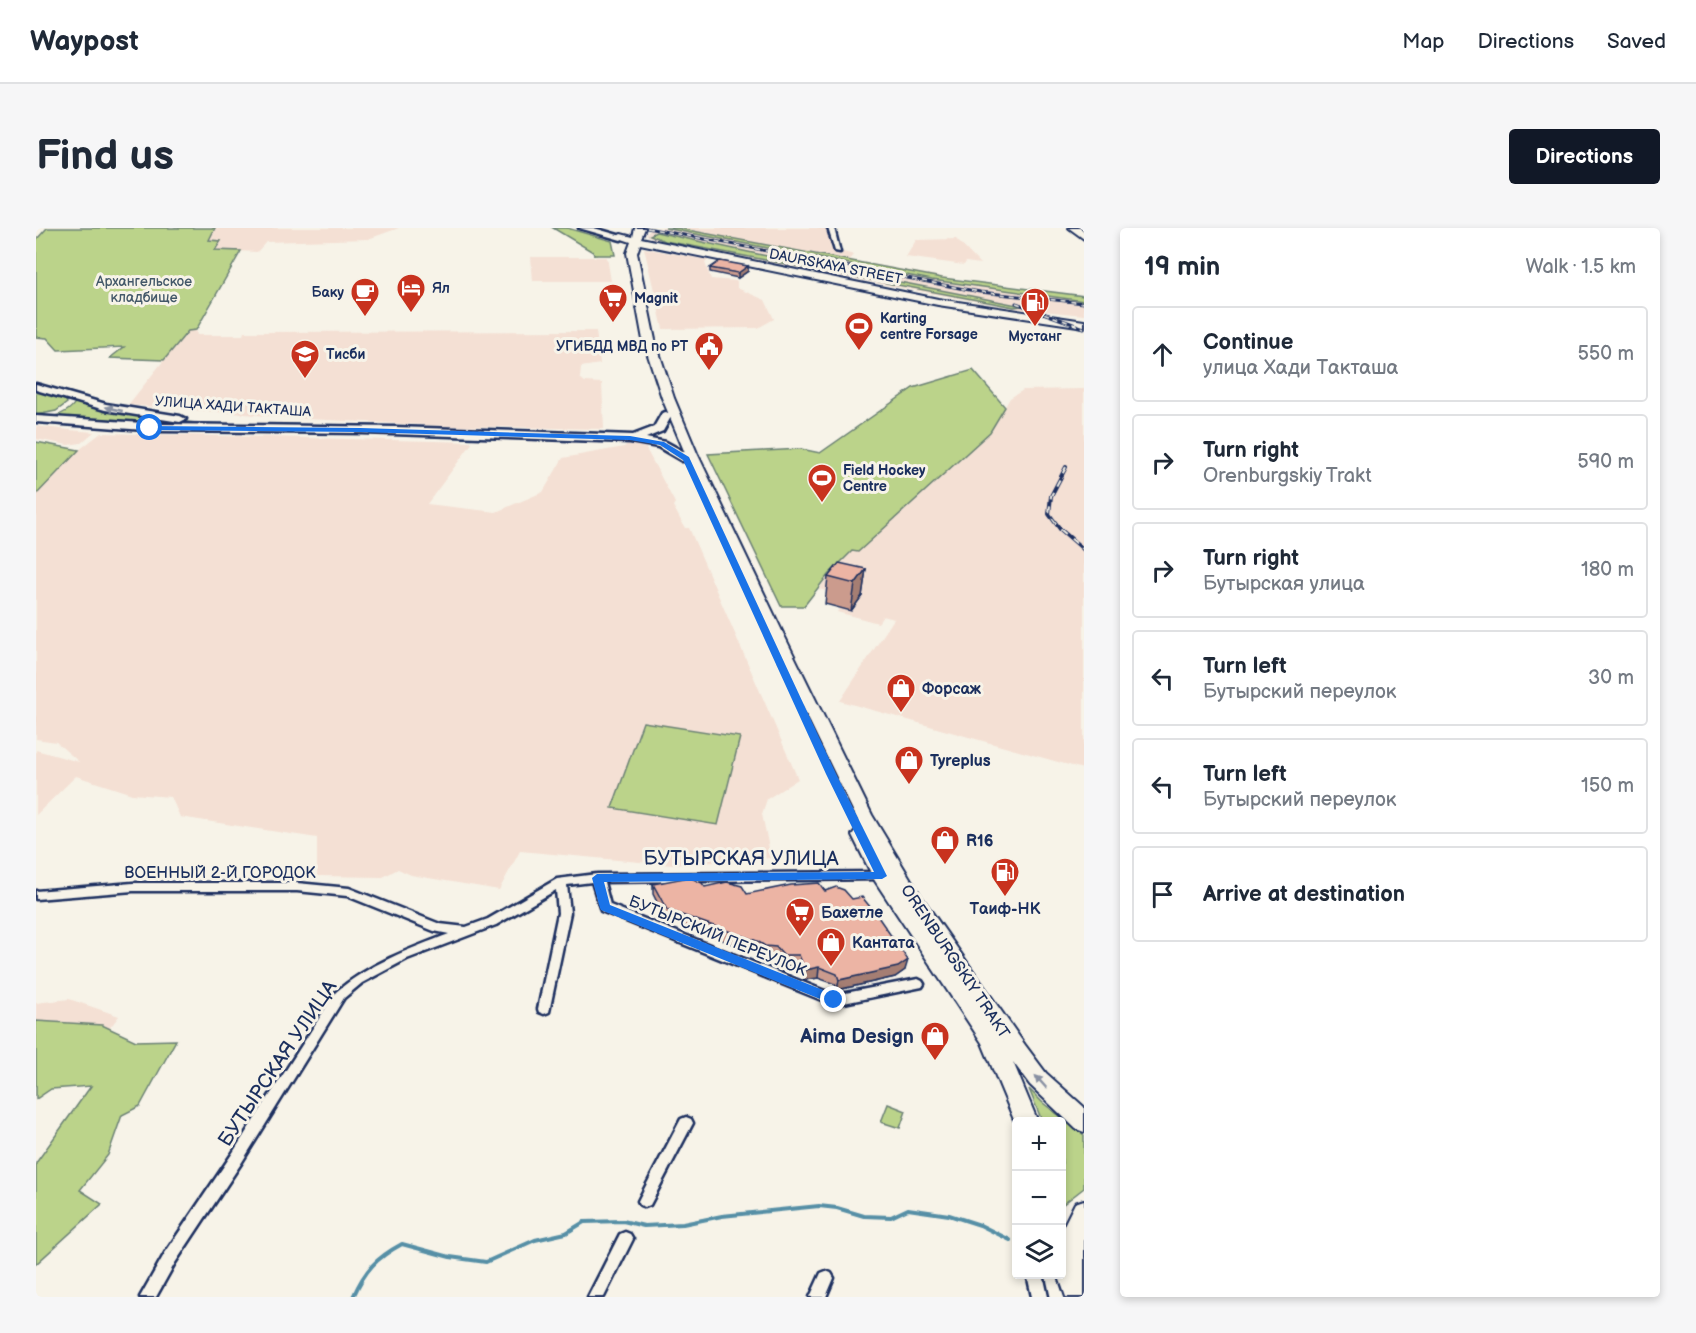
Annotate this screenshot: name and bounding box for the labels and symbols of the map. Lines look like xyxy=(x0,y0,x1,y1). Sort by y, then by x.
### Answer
street label: DAURSKAYA STREET xyxy=(768,245,905,288)
hotel icon: Ял xyxy=(395,272,427,314)
park label: Архангельское кладбище xyxy=(95,273,192,306)
cafe icon: Баку xyxy=(349,276,381,318)
place label: Ял xyxy=(432,280,450,297)
supermarket icon: Magnit xyxy=(597,282,629,324)
place label: Баку xyxy=(312,284,344,301)
fuel station icon: Мустанг xyxy=(1019,286,1051,328)
place label: Magnit xyxy=(634,290,678,307)
sports icon: Karting centre Forsage xyxy=(843,310,875,352)
place label: Karting centre Forsage xyxy=(880,310,978,343)
place label: Мустанг xyxy=(1008,328,1062,345)
public building icon: УГИБДД МВД по РТ xyxy=(693,330,725,372)
school or university icon: Тисби xyxy=(289,338,321,380)
place label: УГИБДД МВД по РТ xyxy=(556,338,689,355)
place label: Тисби xyxy=(326,346,366,363)
street label: УЛИЦА ХАДИ ТАКТАША xyxy=(154,393,312,420)
one-way arrow xyxy=(105,403,123,413)
route start xyxy=(136,414,162,440)
sports icon: Field Hockey Centre xyxy=(806,462,838,504)
place label: Field Hockey Centre xyxy=(843,462,926,495)
shop icon: Форсаж xyxy=(885,672,917,714)
place label: Форсаж xyxy=(922,680,982,699)
shop icon: Tyreplus xyxy=(893,744,925,786)
place label: Tyreplus xyxy=(930,752,991,771)
shop icon: R16 xyxy=(929,824,961,866)
place label: R16 xyxy=(966,832,994,851)
street label: БУТЫРСКАЯ УЛИЦА xyxy=(643,847,839,871)
fuel station icon: Таиф-НК xyxy=(989,856,1021,898)
street label: ВОЕННЫЙ 2-Й ГОРОДОК xyxy=(124,864,316,883)
street label: ORENBURGSKIY TRAKT xyxy=(896,881,1013,1043)
street label: БУТЫРСКИЙ ПЕРЕУЛОК xyxy=(626,892,810,981)
supermarket icon: Бахетле xyxy=(784,896,816,938)
place label: Таиф-НК xyxy=(970,900,1041,919)
place label: Бахетле xyxy=(821,904,883,923)
shop icon: Кантата xyxy=(815,926,847,968)
place label: Кантата xyxy=(852,934,915,953)
street label: БУТЫРСКАЯ УЛИЦА xyxy=(213,975,343,1151)
route end xyxy=(820,986,846,1012)
shop icon: Aima Design xyxy=(919,1020,951,1062)
place label: Aima Design xyxy=(799,1025,914,1049)
one-way arrow xyxy=(1035,1075,1048,1090)

